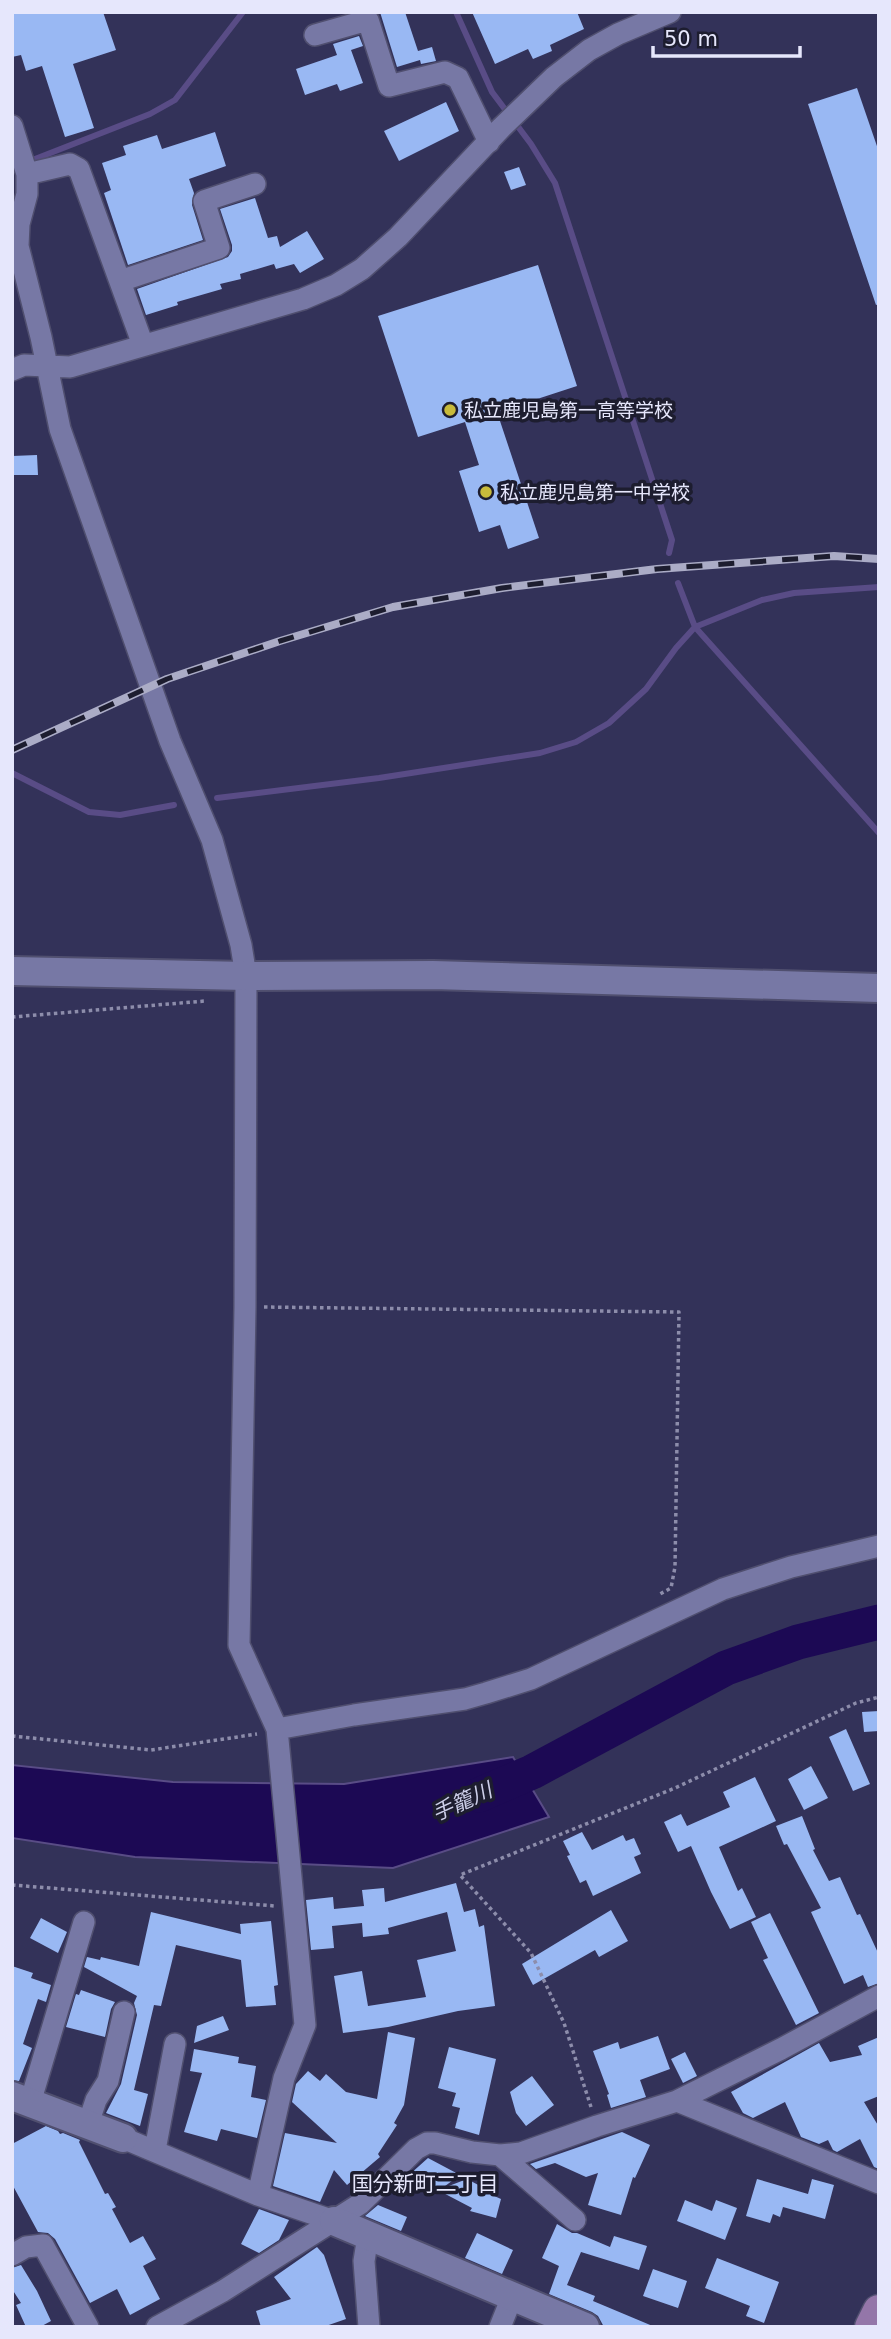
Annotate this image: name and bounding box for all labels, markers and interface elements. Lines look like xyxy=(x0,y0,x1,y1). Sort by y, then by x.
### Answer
scale bar xyxy=(653,14,800,58)
text: 50 m xyxy=(664,27,718,51)
place label: 私立鹿児島第一高等学校 xyxy=(464,399,673,421)
marker: 私立鹿児島第一高等学校 xyxy=(442,402,458,418)
place label: 私立鹿児島第一中学校 xyxy=(500,481,690,503)
marker: 私立鹿児島第一中学校 xyxy=(478,484,494,500)
water label: 手籠川 xyxy=(428,1777,497,1826)
district label: 国分新町二丁目 xyxy=(352,2172,499,2196)

